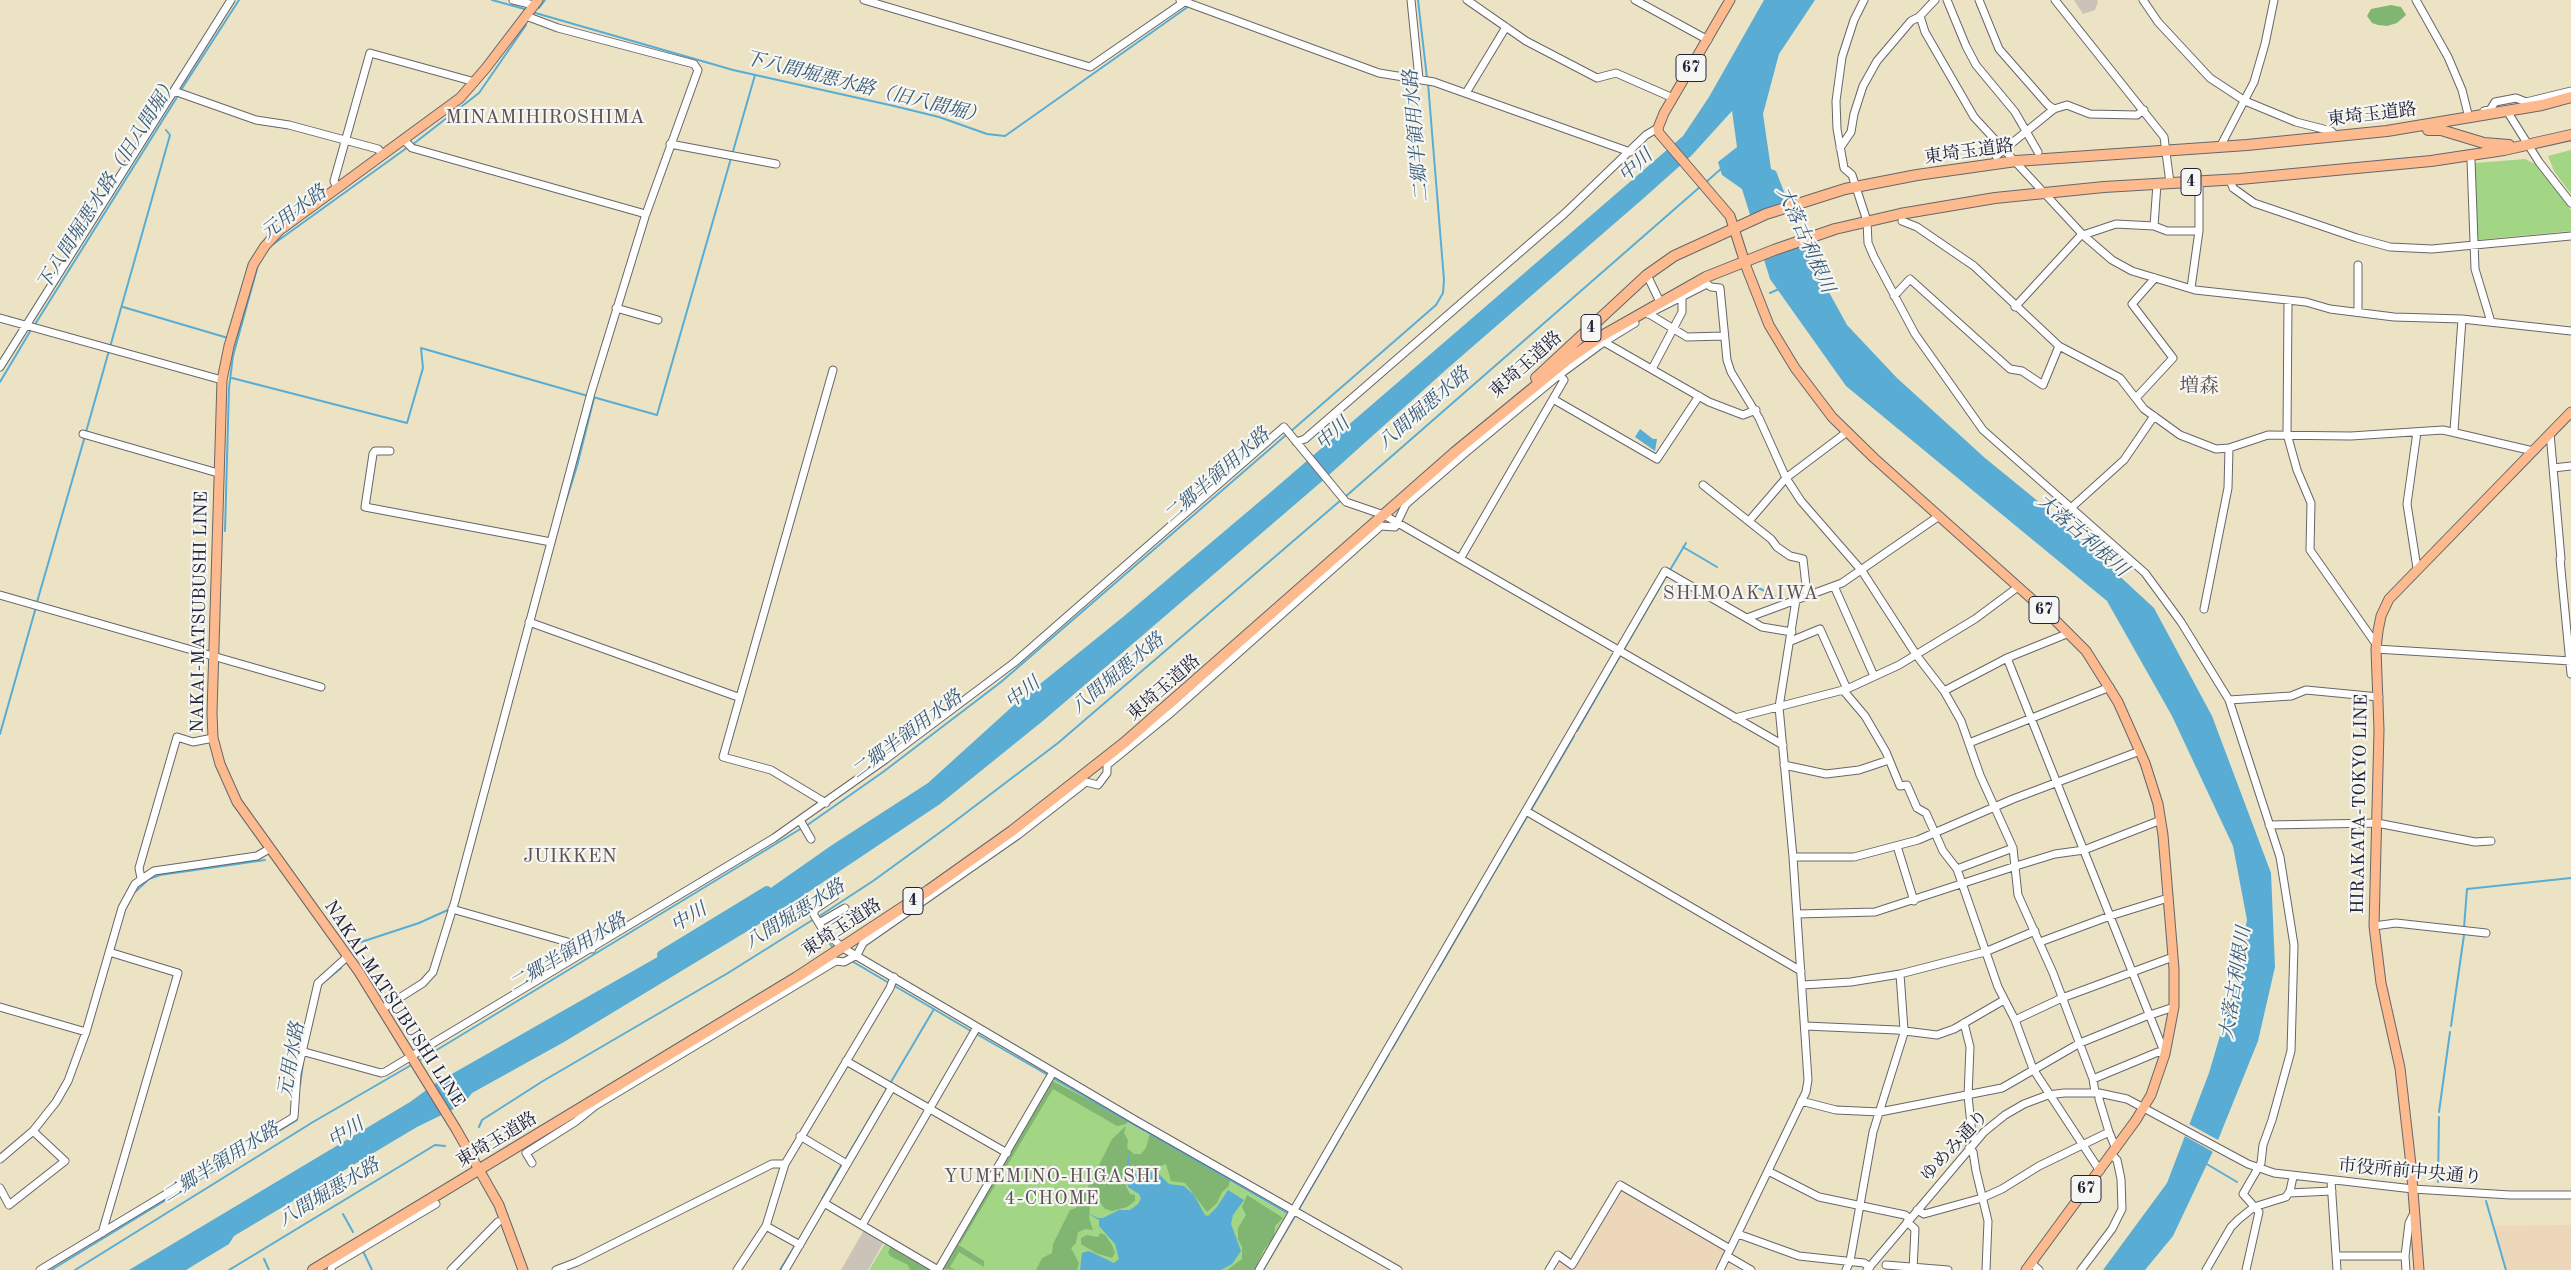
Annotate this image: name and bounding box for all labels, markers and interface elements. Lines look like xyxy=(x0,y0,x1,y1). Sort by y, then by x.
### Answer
water label: 下八間堀悪水路（旧八間堀） xyxy=(742,47,988,129)
road number: 67 xyxy=(1676,54,1706,82)
water label: 二郷半領用水路 xyxy=(1400,69,1434,203)
water label: 下八間堀悪水路（旧八間堀） xyxy=(33,73,183,295)
street label: 東埼玉道路 xyxy=(2326,99,2418,131)
district label: MINAMIHIROSHIMA xyxy=(436,106,654,130)
street label: 東埼玉道路 xyxy=(1923,135,2015,169)
water label: 中川 xyxy=(1614,145,1658,187)
road number: 4 xyxy=(2181,168,2201,196)
water label: 元用水路 xyxy=(257,181,331,245)
water label: 大落古利根川 xyxy=(1771,183,1839,297)
road number: 4 xyxy=(1581,314,1601,342)
street label: 東埼玉道路 xyxy=(1485,327,1567,403)
water label: 八間堀悪水路 xyxy=(1374,363,1474,455)
district label: 増森 xyxy=(2179,375,2219,399)
water label: 中川 xyxy=(1311,413,1355,455)
water label: 二郷半領用水路 xyxy=(1159,424,1275,528)
water label: 大落古利根川 xyxy=(2032,490,2132,582)
street label: NAKAI-MATSUBUSHI LINE xyxy=(187,491,213,733)
district label: SHIMOAKAIWA xyxy=(1661,583,1821,605)
road number: 67 xyxy=(2029,596,2059,624)
water label: 八間堀悪水路 xyxy=(1067,629,1169,719)
street label: 東埼玉道路 xyxy=(1123,650,1205,726)
water label: 中川 xyxy=(1001,672,1045,714)
water label: 二郷半領用水路 xyxy=(847,686,967,784)
street label: HIRAKATA-TOKYO LINE xyxy=(2347,694,2373,914)
district label: JUIKKEN xyxy=(519,845,621,869)
water label: 八間堀悪水路 xyxy=(741,875,849,955)
road number: 4 xyxy=(903,888,923,914)
street label: 東埼玉道路 xyxy=(798,894,886,962)
street label: NAKAI-MATSUBUSHI LINE xyxy=(319,897,469,1111)
water label: 中川 xyxy=(667,898,711,938)
water label: 二郷半領用水路 xyxy=(505,909,631,997)
water label: 大落古利根川 xyxy=(2216,925,2256,1041)
water label: 元用水路 xyxy=(274,1021,310,1099)
street label: ゆめみ通り xyxy=(1916,1106,1994,1186)
street label: 東埼玉道路 xyxy=(453,1108,541,1172)
water label: 中川 xyxy=(324,1113,368,1153)
water label: 二郷半領用水路 xyxy=(159,1118,283,1208)
water label: 八間堀悪水路 xyxy=(274,1154,384,1232)
street label: 市役所前中央通り xyxy=(2337,1155,2483,1189)
district label: YUMEMINO-HIGASHI 4-CHOME xyxy=(942,1166,1162,1210)
road number: 67 xyxy=(2071,1176,2101,1202)

